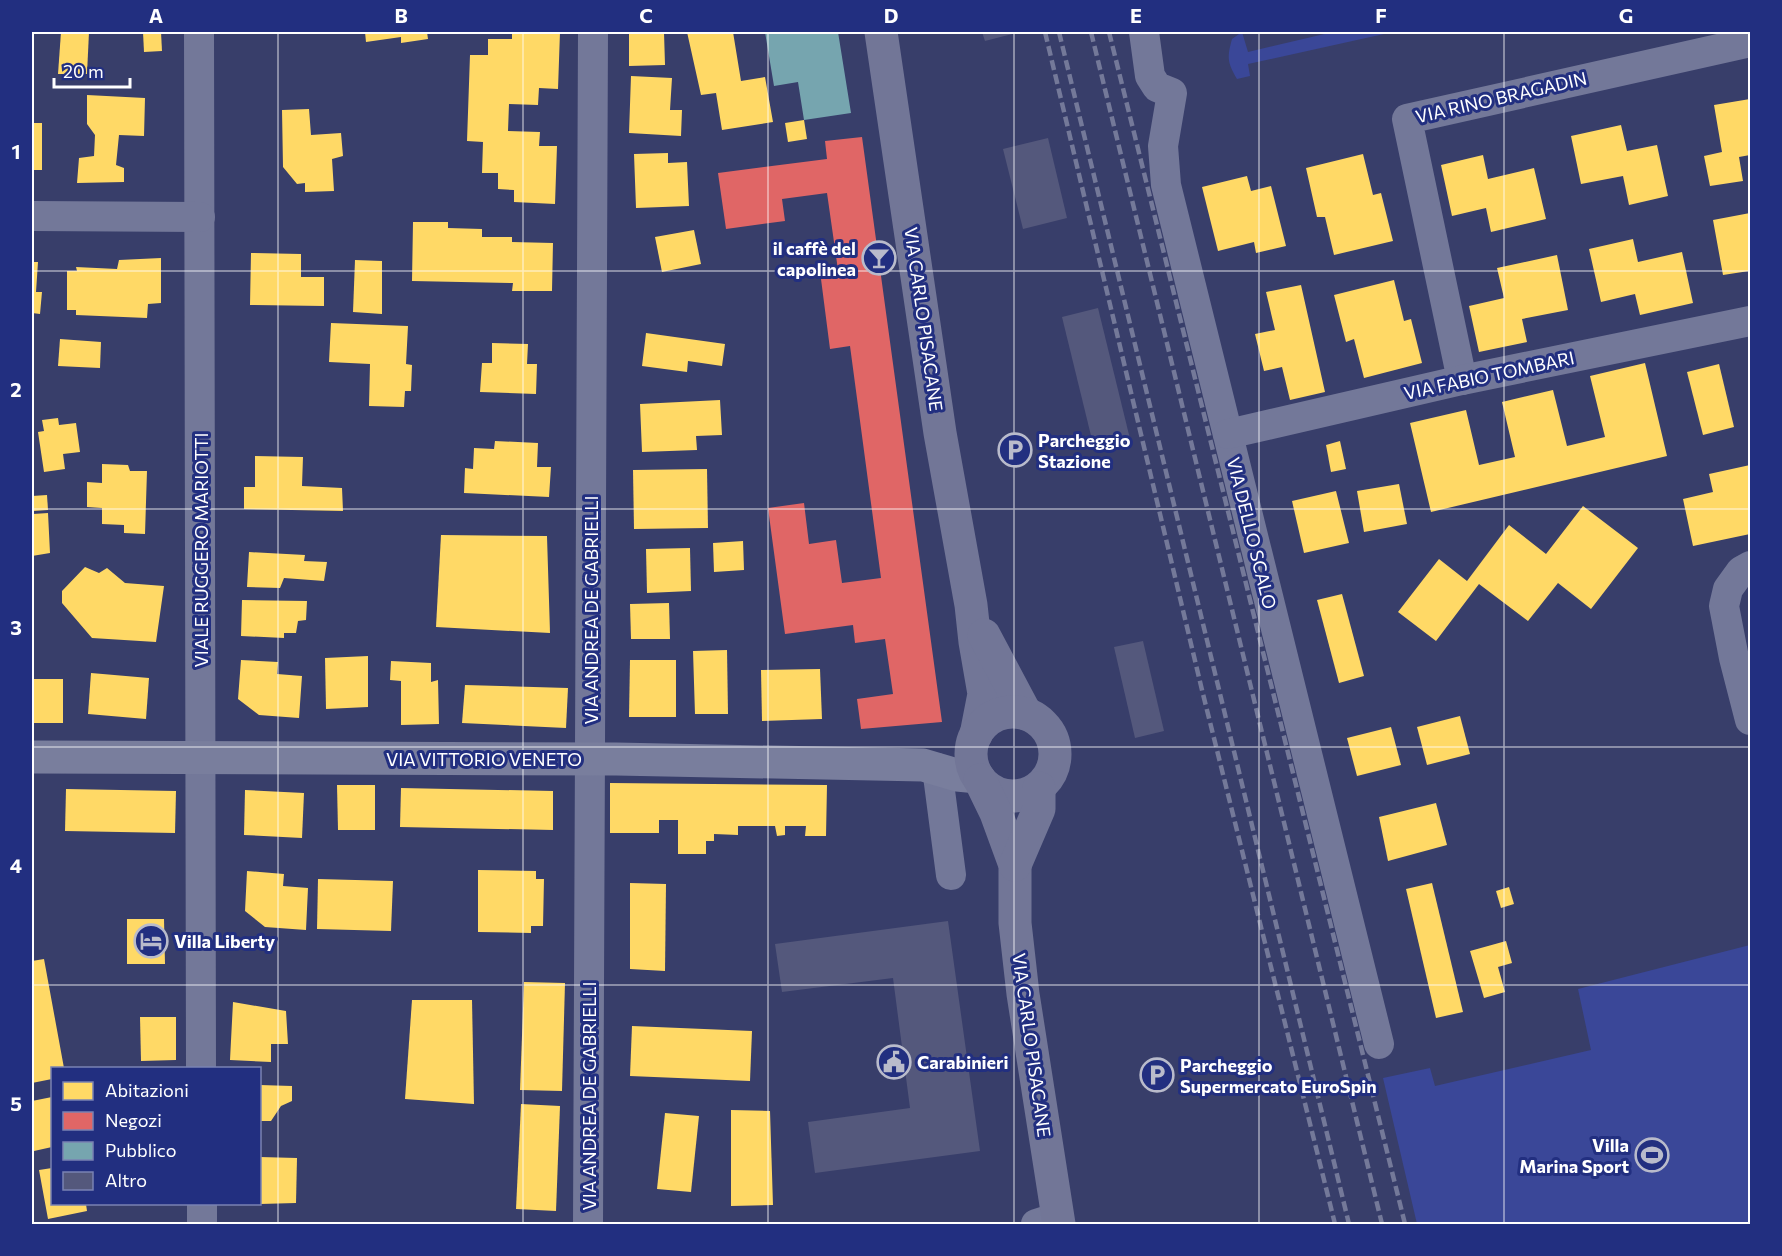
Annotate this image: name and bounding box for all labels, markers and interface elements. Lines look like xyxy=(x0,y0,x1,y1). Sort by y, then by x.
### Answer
text: A xyxy=(149,3,163,27)
text: B xyxy=(394,3,408,27)
text: C xyxy=(639,3,653,27)
text: D xyxy=(884,3,898,27)
text: E xyxy=(1130,3,1142,27)
text: F xyxy=(1375,3,1387,27)
text: G xyxy=(1619,3,1633,27)
scale bar xyxy=(54,51,130,89)
text: 20 m xyxy=(63,60,104,82)
street label: VIA RINO BRAGADIN xyxy=(1413,67,1589,127)
text: 1 xyxy=(11,139,21,163)
street label: VIA CARLO PISACANE xyxy=(900,225,948,413)
place label: il caffè del capolinea xyxy=(773,237,856,280)
bar icon: il caffè del capolinea xyxy=(861,240,897,276)
street label: VIA FABIO TOMBARI xyxy=(1402,346,1576,404)
text: 2 xyxy=(10,377,22,401)
place label: Parcheggio Stazione xyxy=(1038,429,1131,472)
street label: VIALE RUGGERO MARIOTTI xyxy=(190,432,212,668)
parking icon: Parcheggio Stazione xyxy=(997,432,1033,468)
street label: VIA DELLO SCALO xyxy=(1223,455,1281,611)
street label: VIA ANDREA DE GABRIELLI xyxy=(580,495,602,725)
text: 3 xyxy=(10,615,22,639)
street label: VIA VITTORIO VENETO xyxy=(386,748,582,770)
text: 4 xyxy=(10,853,22,877)
hotel icon: Villa Liberty xyxy=(133,923,169,959)
place label: Villa Liberty xyxy=(174,930,275,952)
street label: VIA CARLO PISACANE xyxy=(1008,951,1056,1139)
street label: VIA ANDREA DE GABRIELLI xyxy=(578,981,600,1211)
public building icon: Carabinieri xyxy=(876,1044,912,1080)
place label: Carabinieri xyxy=(917,1051,1009,1073)
place label: Parcheggio Supermercato EuroSpin xyxy=(1180,1054,1377,1097)
parking icon: Parcheggio Supermercato EuroSpin xyxy=(1139,1057,1175,1093)
legend xyxy=(51,1067,261,1205)
text: Abitazioni xyxy=(105,1079,189,1101)
text: 5 xyxy=(10,1091,22,1115)
text: Negozi xyxy=(105,1109,162,1131)
place label: Villa Marina Sport xyxy=(1519,1134,1629,1177)
sports icon: Villa Marina Sport xyxy=(1634,1137,1670,1173)
text: Pubblico xyxy=(105,1139,177,1161)
text: Altro xyxy=(105,1169,147,1191)

